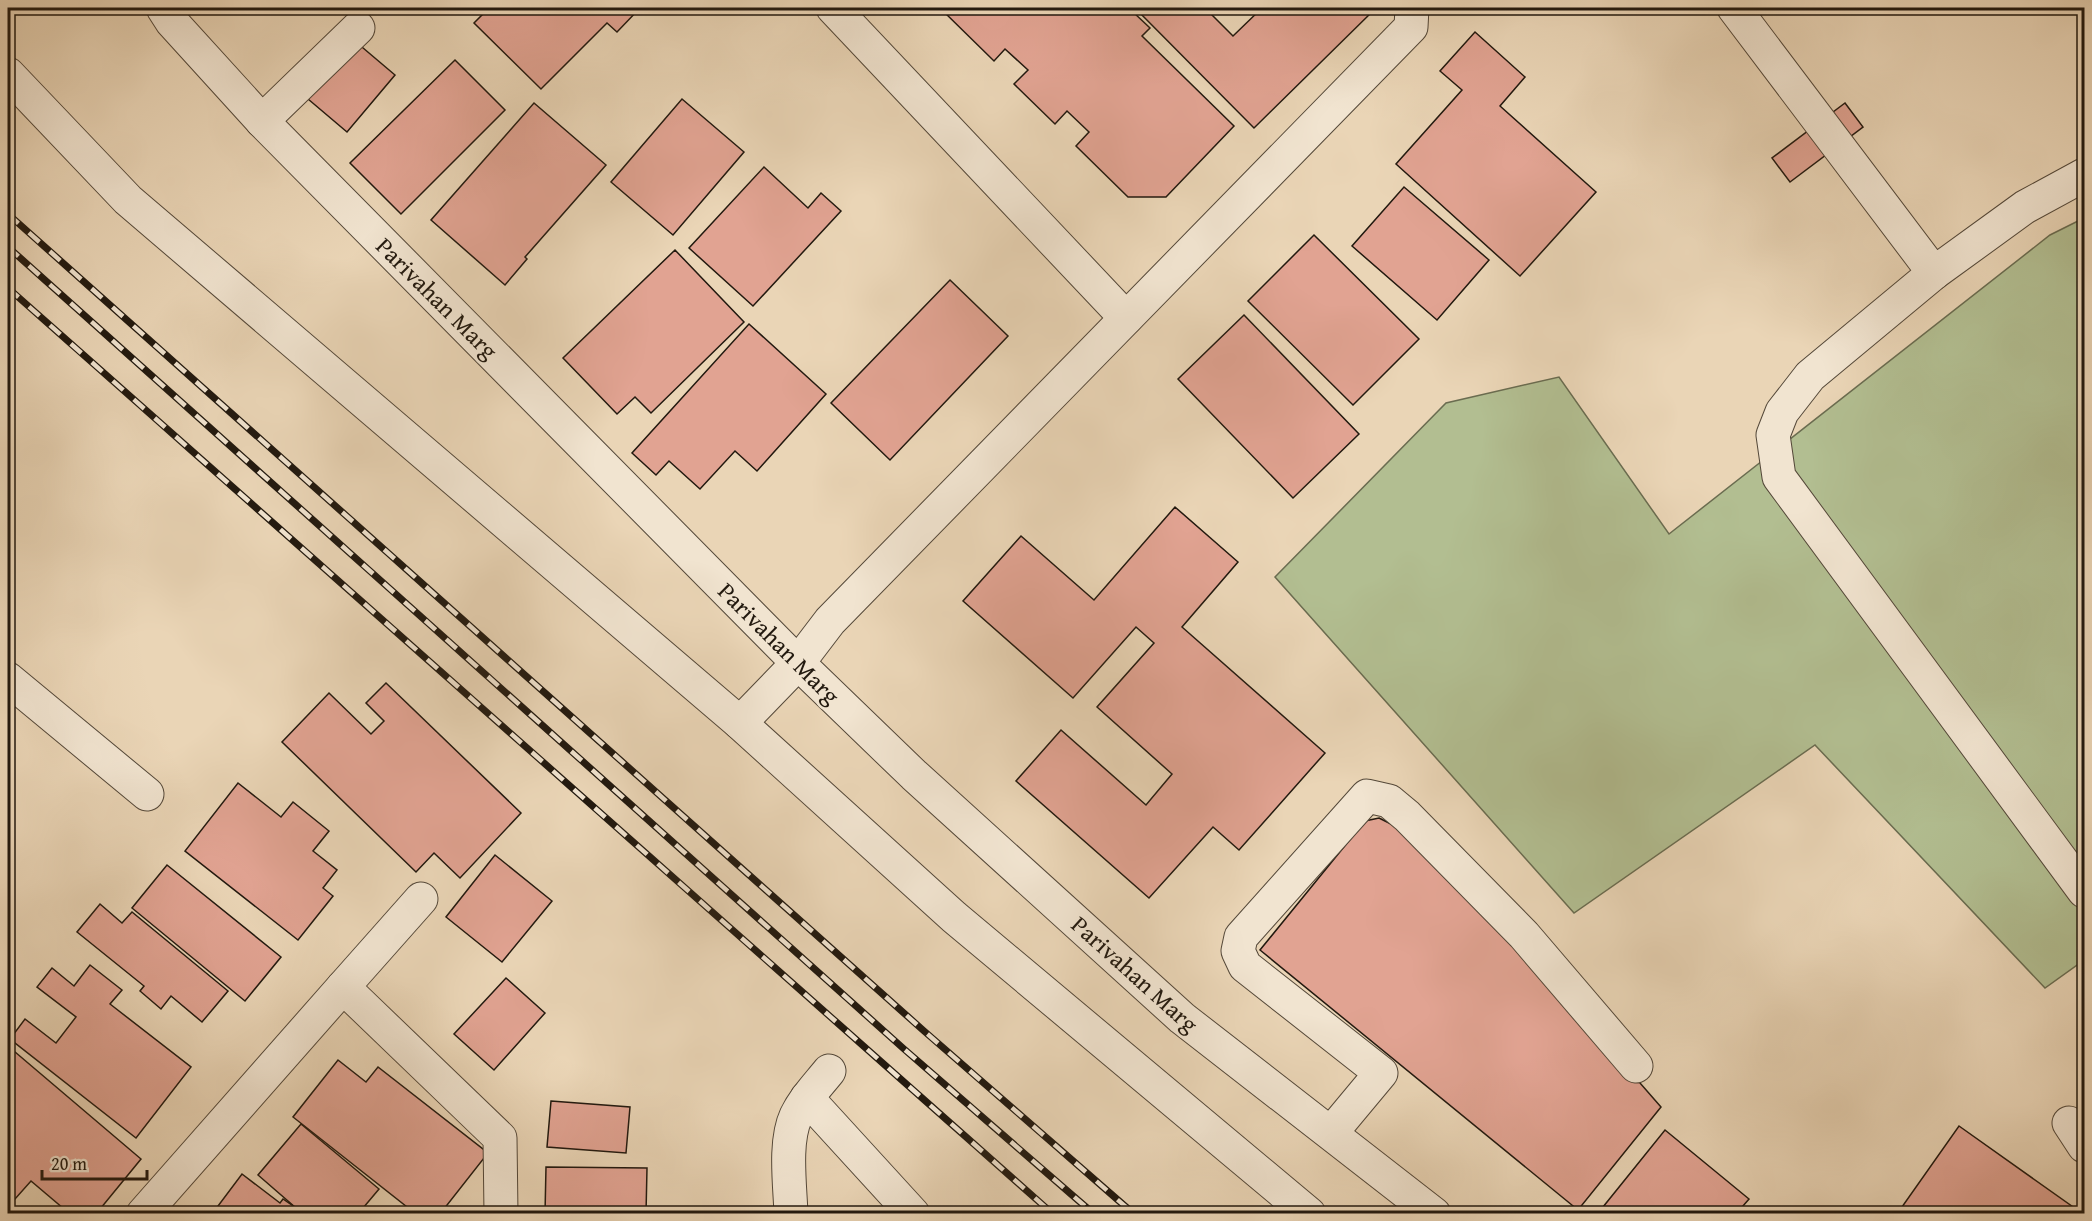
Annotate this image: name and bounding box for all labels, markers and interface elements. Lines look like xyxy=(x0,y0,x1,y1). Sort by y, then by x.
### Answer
street label: Parivahan Marg xyxy=(368,229,506,367)
street label: Parivahan Marg xyxy=(710,574,848,712)
street label: Parivahan Marg xyxy=(1064,907,1206,1041)
scale bar xyxy=(42,1143,147,1181)
text: 20 m xyxy=(51,1150,87,1177)

